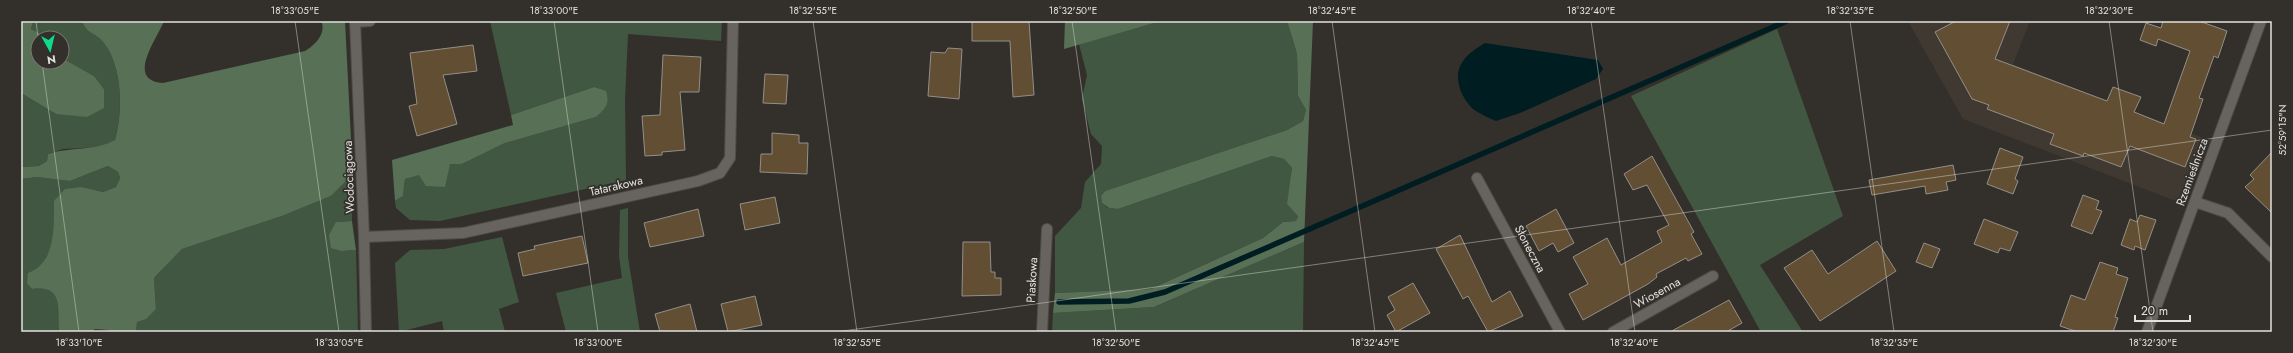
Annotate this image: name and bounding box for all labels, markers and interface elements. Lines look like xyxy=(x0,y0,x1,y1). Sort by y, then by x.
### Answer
text: 18°33'05"E xyxy=(271,3,319,18)
text: 18°33'00"E xyxy=(530,3,578,18)
text: 18°32'55"E xyxy=(789,3,837,18)
text: 18°32'50"E xyxy=(1049,3,1097,18)
text: 18°32'45"E xyxy=(1308,3,1356,18)
text: 18°32'40"E xyxy=(1567,3,1615,18)
text: 18°32'35"E xyxy=(1826,3,1874,18)
text: 18°32'30"E xyxy=(2085,3,2133,18)
north arrow xyxy=(30,30,70,70)
text: N xyxy=(46,51,57,68)
text: 52°59'15"N xyxy=(2275,105,2290,155)
street label: Rzemieślnicza xyxy=(2171,135,2213,208)
street label: Wodociągowa xyxy=(339,140,359,214)
street label: Tatarakowa xyxy=(588,171,645,201)
street label: Słoneczna xyxy=(1510,222,1550,276)
street label: Piaskowa xyxy=(1022,256,1042,303)
street label: Wiosenna xyxy=(1630,273,1684,313)
scale bar xyxy=(2135,297,2190,323)
text: 20 m xyxy=(2141,302,2168,320)
text: 18°33'10"E xyxy=(55,335,103,350)
text: 18°33'05"E xyxy=(315,335,363,350)
text: 18°33'00"E xyxy=(574,335,622,350)
text: 18°32'55"E xyxy=(833,335,881,350)
text: 18°32'50"E xyxy=(1092,335,1140,350)
text: 18°32'45"E xyxy=(1351,335,1399,350)
text: 18°32'40"E xyxy=(1610,335,1658,350)
text: 18°32'35"E xyxy=(1870,335,1918,350)
text: 18°32'30"E xyxy=(2129,335,2177,350)

